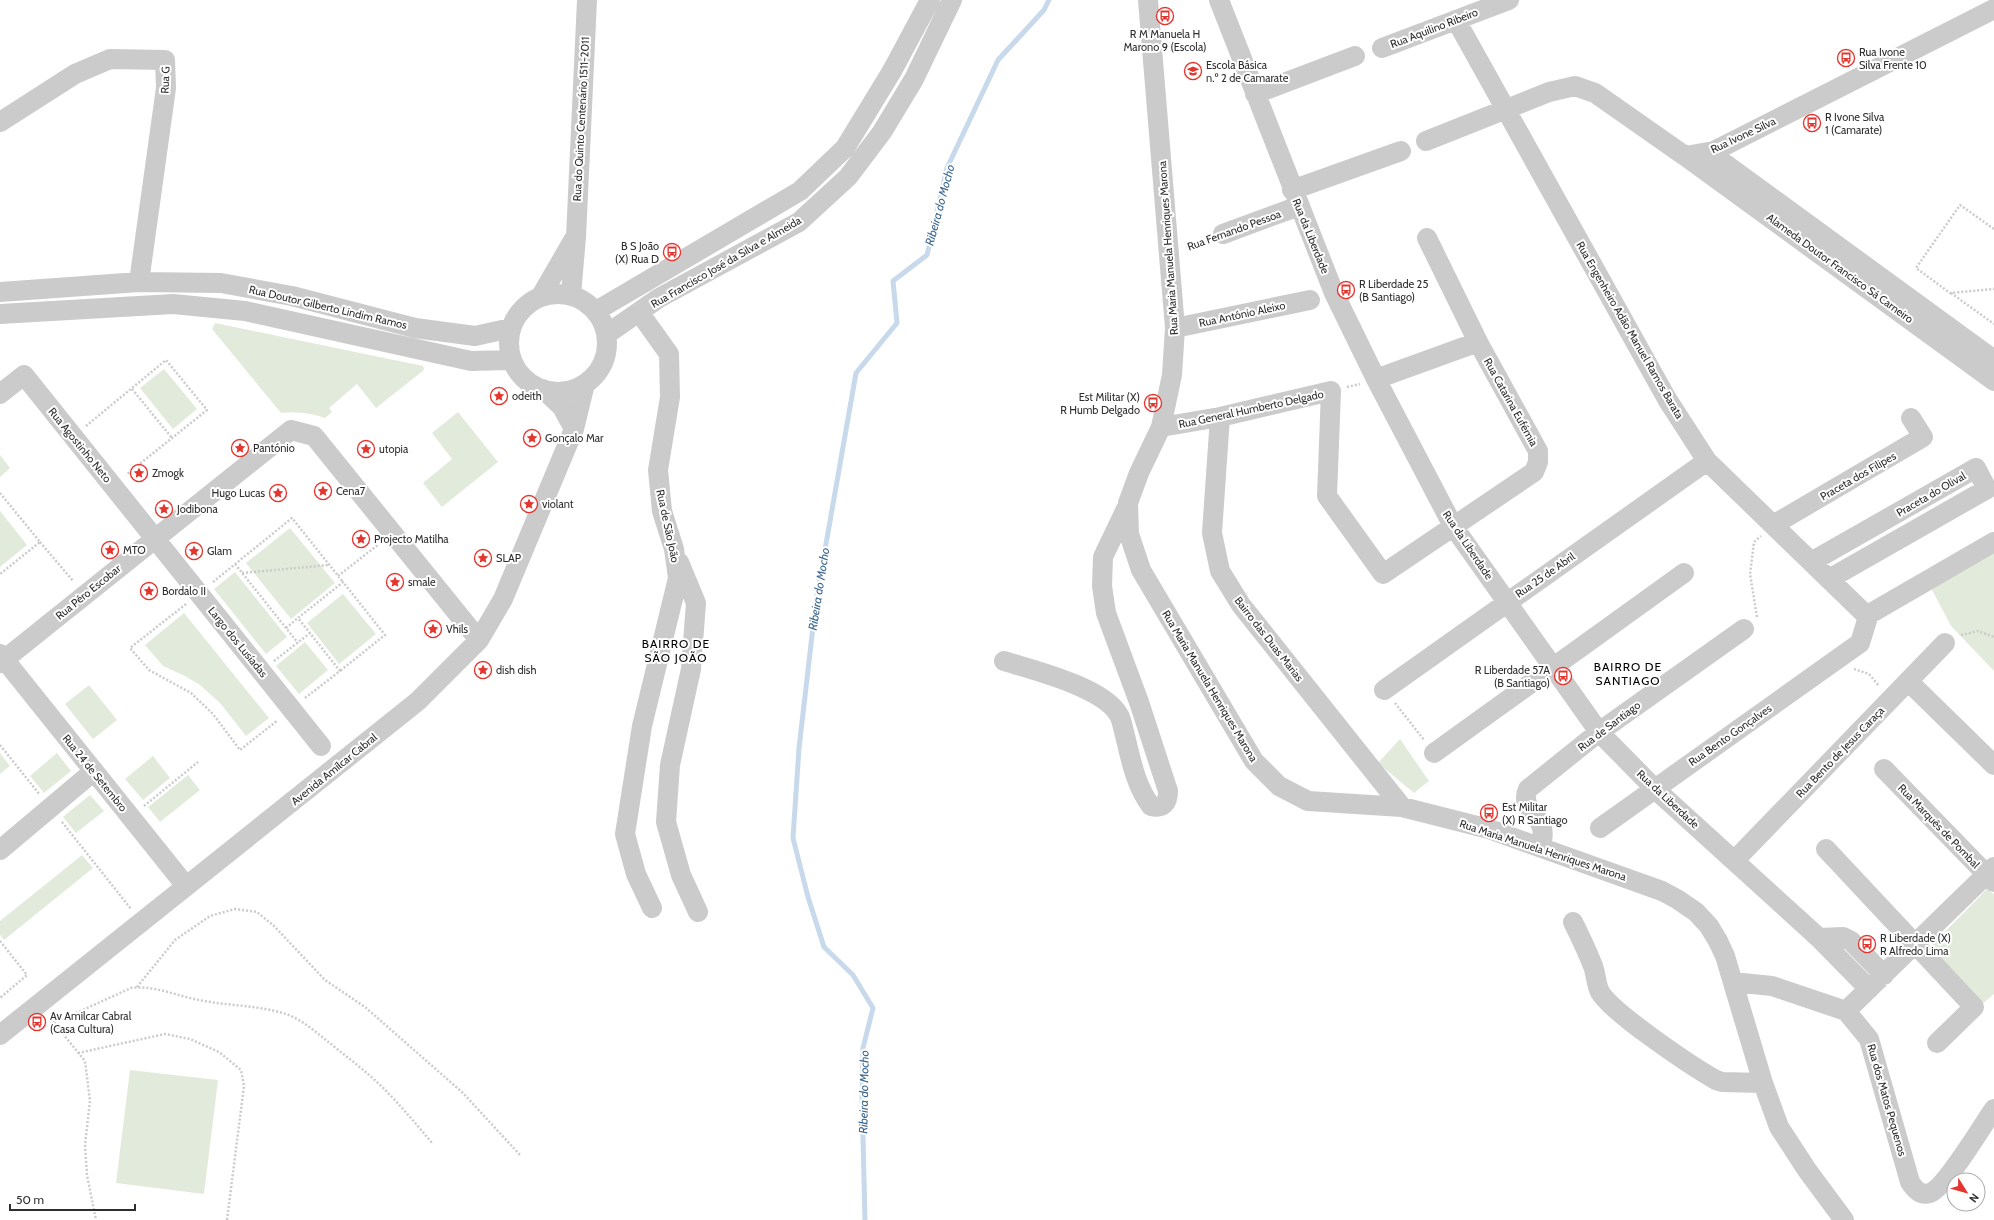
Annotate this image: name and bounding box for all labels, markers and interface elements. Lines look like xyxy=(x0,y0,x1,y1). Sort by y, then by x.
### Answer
street label: Rua Aquilino Ribeiro xyxy=(1388,5,1480,51)
bus stop icon: R M Manuela H Marono 9 (Escola) xyxy=(1155,6,1175,26)
place label: R M Manuela H Marono 9 (Escola) xyxy=(1124,27,1207,54)
street label: Rua do Quinto Centenário 1511-2011 xyxy=(570,36,592,202)
place label: Rua Ivone Silva Frente 10 xyxy=(1859,45,1927,72)
bus stop icon: Rua Ivone Silva Frente 10 xyxy=(1836,48,1856,68)
place label: Escola Básica n.º 2 de Camarate xyxy=(1206,58,1289,85)
school or university icon: Escola Básica n.º 2 de Camarate xyxy=(1183,61,1203,81)
street label: Rua G xyxy=(158,66,172,94)
place label: R Ivone Silva 1 (Camarate) xyxy=(1825,110,1885,137)
bus stop icon: R Ivone Silva 1 (Camarate) xyxy=(1802,113,1822,133)
street label: Rua Ivone Silva xyxy=(1708,114,1778,156)
street label: Rua Maria Manuela Henriques Marona xyxy=(1155,160,1181,336)
water label: Ribeira do Mocho xyxy=(921,163,958,247)
street label: Rua da Liberdade xyxy=(1290,196,1333,276)
street label: Rua Fernando Pessoa xyxy=(1185,206,1284,253)
street label: Alameda Doutor Francisco Sá Carneiro xyxy=(1764,210,1916,326)
street label: Rua Francisco José da Silva e Almeida xyxy=(648,213,804,311)
place label: B S João (X) Rua D xyxy=(615,239,659,266)
street label: Rua Engenheiro Adão Manuel Ramos Barata xyxy=(1573,239,1687,422)
bus stop icon: B S João (X) Rua D xyxy=(662,242,682,262)
place label: R Liberdade 25 (B Santiago) xyxy=(1359,277,1428,304)
bus stop icon: R Liberdade 25 (B Santiago) xyxy=(1336,280,1356,300)
street label: Rua Doutor Gilberto Lindim Ramos xyxy=(248,282,409,332)
street label: Rua António Aleixo xyxy=(1198,298,1286,330)
street label: Rua Catarina Eufémia xyxy=(1481,355,1541,449)
place icon: odeith xyxy=(489,386,509,406)
street label: Rua General Humberto Delgado xyxy=(1177,387,1325,431)
place label: odeith xyxy=(512,389,542,403)
place label: Est Militar (X) R Humb Delgado xyxy=(1060,390,1140,417)
bus stop icon: Est Militar (X) R Humb Delgado xyxy=(1143,393,1163,413)
street label: Rua Agostinho Neto xyxy=(45,405,115,485)
place icon: Gonçalo Mar xyxy=(522,428,542,448)
place label: Gonçalo Mar xyxy=(545,431,604,445)
place icon: Pantónio xyxy=(230,438,250,458)
place icon: utopia xyxy=(356,439,376,459)
place label: Pantónio xyxy=(253,441,295,455)
place label: utopia xyxy=(379,442,409,456)
street label: Praceta dos Filipes xyxy=(1818,448,1899,503)
place icon: Zmogk xyxy=(129,463,149,483)
place label: Zmogk xyxy=(152,466,184,480)
street label: Praceta do Olival xyxy=(1894,468,1969,520)
place icon: Cena7 xyxy=(313,481,333,501)
place icon: Hugo Lucas xyxy=(268,483,288,503)
place label: Cena7 xyxy=(336,484,366,498)
place label: Hugo Lucas xyxy=(212,486,265,500)
street label: Rua de São João xyxy=(653,488,683,564)
place icon: violant xyxy=(519,494,539,514)
place label: violant xyxy=(542,497,574,511)
place icon: Jodibona xyxy=(154,499,174,519)
place label: Jodibona xyxy=(176,502,218,516)
street label: Rua da Liberdade xyxy=(1440,508,1496,582)
place icon: Projecto Matilha xyxy=(351,529,371,549)
place label: Projecto Matilha xyxy=(374,532,449,546)
place icon: MTO xyxy=(100,540,120,560)
place icon: Glam xyxy=(184,541,204,561)
place label: MTO xyxy=(123,543,146,557)
place label: Glam xyxy=(207,544,232,558)
water label: Ribeira do Mocho xyxy=(805,547,832,631)
place icon: SLAP xyxy=(473,548,493,568)
street label: Rua 25 de Abril xyxy=(1512,549,1578,601)
place label: SLAP xyxy=(496,551,522,565)
street label: Rua Pêro Escobar xyxy=(52,561,124,623)
place icon: smale xyxy=(385,572,405,592)
place label: smale xyxy=(408,575,436,589)
place icon: Bordalo II xyxy=(139,581,159,601)
place label: Bordalo II xyxy=(162,584,206,598)
street label: Bairro das Duas Marias xyxy=(1232,594,1307,685)
street label: Largo dos Lusíadas xyxy=(205,604,271,680)
street label: Rua Maria Manuela Henriques Marona xyxy=(1159,608,1261,765)
place icon: Vhils xyxy=(423,619,443,639)
place label: Vhils xyxy=(446,622,469,636)
district label: BAIRRO DE SÃO JOÃO xyxy=(642,636,710,665)
district label: BAIRRO DE SANTIAGO xyxy=(1594,659,1662,688)
place icon: dish dish xyxy=(473,660,493,680)
place label: dish dish xyxy=(496,663,536,677)
place label: R Liberdade 57A (B Santiago) xyxy=(1475,663,1550,690)
bus stop icon: R Liberdade 57A (B Santiago) xyxy=(1553,666,1573,686)
street label: Rua de Santiago xyxy=(1575,698,1643,754)
street label: Rua Bento Gonçalves xyxy=(1686,701,1775,769)
street label: Rua Bento de Jesus Caraça xyxy=(1793,703,1888,801)
street label: Avenida Amílcar Cabral xyxy=(288,730,380,808)
street label: Rua 24 de Setembro xyxy=(60,732,130,814)
street label: Rua da Liberdade xyxy=(1634,767,1702,832)
street label: Rua Marquês de Pombal xyxy=(1895,781,1983,871)
place label: Est Militar (X) R Santiago xyxy=(1502,800,1568,827)
bus stop icon: Est Militar (X) R Santiago xyxy=(1479,803,1499,823)
street label: Rua Maria Manuela Henriques Marona xyxy=(1458,816,1629,884)
place label: R Liberdade (X) R Alfredo Lima xyxy=(1880,931,1951,958)
bus stop icon: R Liberdade (X) R Alfredo Lima xyxy=(1857,934,1877,954)
place label: Av Amilcar Cabral (Casa Cultura) xyxy=(50,1009,132,1036)
bus stop icon: Av Amilcar Cabral (Casa Cultura) xyxy=(27,1012,47,1032)
street label: Rua dos Matos Pequenos xyxy=(1864,1042,1910,1158)
water label: Ribeira do Mocho xyxy=(855,1050,872,1134)
north arrow xyxy=(1946,1172,1986,1212)
scale bar xyxy=(10,1186,135,1212)
text: N xyxy=(1966,1191,1982,1205)
text: 50 m xyxy=(16,1192,44,1207)

